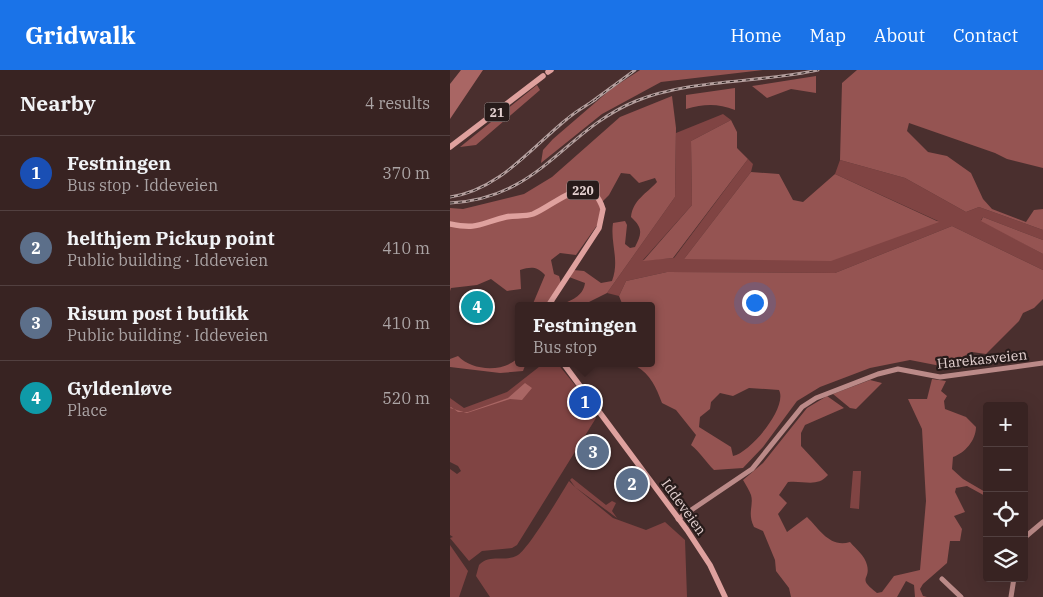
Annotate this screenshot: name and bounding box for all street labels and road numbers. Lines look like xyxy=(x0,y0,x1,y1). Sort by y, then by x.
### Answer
road number: 21 xyxy=(484,102,510,122)
road number: 220 xyxy=(567,180,599,200)
street label: Harekasveien xyxy=(936,345,1028,373)
street label: Iddeveien xyxy=(658,475,710,539)

